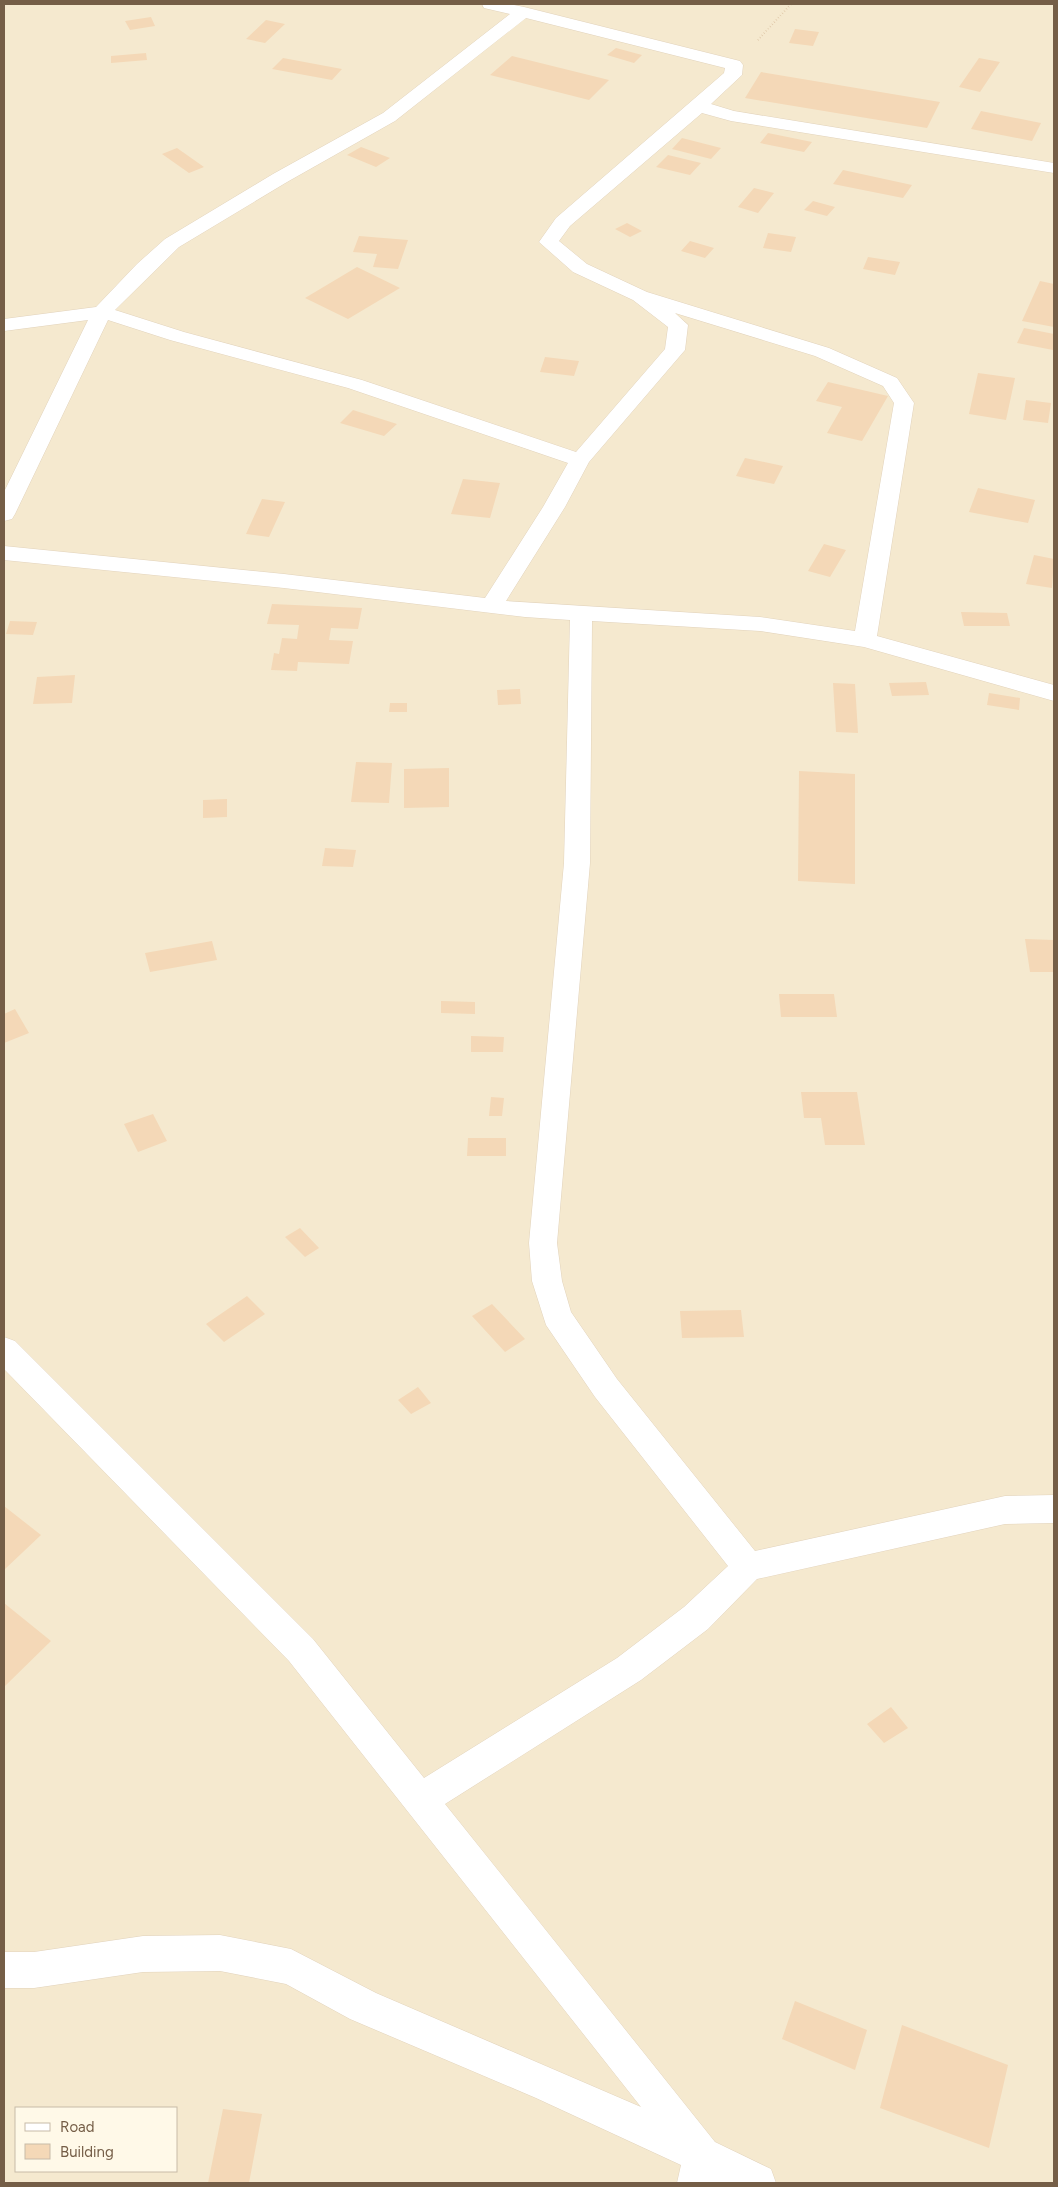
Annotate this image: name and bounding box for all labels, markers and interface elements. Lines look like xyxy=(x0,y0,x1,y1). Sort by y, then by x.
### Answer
legend xyxy=(15,2107,178,2172)
text: Road xyxy=(60,2118,95,2136)
text: Building xyxy=(60,2143,114,2161)

